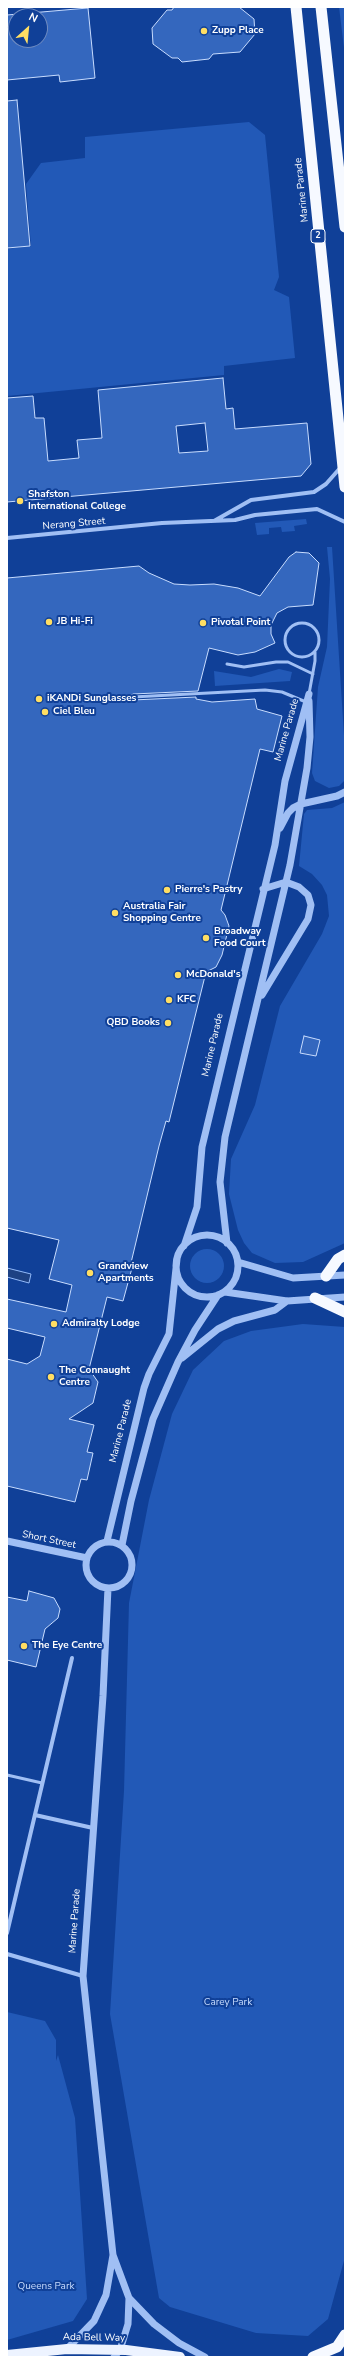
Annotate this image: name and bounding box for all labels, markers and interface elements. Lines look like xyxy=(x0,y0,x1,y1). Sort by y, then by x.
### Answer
north arrow xyxy=(8,8,48,48)
text: N xyxy=(26,9,40,26)
place label: Zupp Place xyxy=(212,25,264,37)
marker: Zupp Place xyxy=(199,26,209,36)
street label: Marine Parade xyxy=(293,157,311,223)
road number: 2 xyxy=(311,229,325,243)
place label: Shafston International College xyxy=(28,489,126,512)
marker: Shafston International College xyxy=(15,496,25,506)
street label: Nerang Street xyxy=(42,515,106,533)
place label: JB Hi-Fi xyxy=(57,616,93,628)
marker: JB Hi-Fi xyxy=(44,617,54,627)
place label: Pivotal Point xyxy=(211,617,270,629)
marker: Pivotal Point xyxy=(198,618,208,628)
place label: iKANDi Sunglasses xyxy=(47,693,136,705)
marker: iKANDi Sunglasses xyxy=(34,694,44,704)
street label: Marine Parade xyxy=(272,697,302,763)
place label: Ciel Bleu xyxy=(53,706,95,718)
marker: Ciel Bleu xyxy=(40,707,50,717)
place label: Pierre's Pastry xyxy=(175,884,243,896)
marker: Pierre's Pastry xyxy=(162,885,172,895)
place label: Australia Fair Shopping Centre xyxy=(123,901,201,924)
marker: Australia Fair Shopping Centre xyxy=(110,908,120,918)
place label: Broadway Food Court xyxy=(214,926,266,950)
marker: Broadway Food Court xyxy=(201,933,211,943)
place label: McDonald's xyxy=(186,969,241,981)
marker: McDonald's xyxy=(173,970,183,980)
place label: KFC xyxy=(177,994,196,1006)
marker: KFC xyxy=(164,995,174,1005)
street label: Marine Parade xyxy=(200,1012,226,1078)
place label: QBD Books xyxy=(106,1017,160,1029)
marker: QBD Books xyxy=(163,1018,173,1028)
place label: Grandview Apartments xyxy=(98,1261,154,1284)
marker: Grandview Apartments xyxy=(85,1268,95,1278)
place label: Admiralty Lodge xyxy=(62,1318,140,1330)
marker: Admiralty Lodge xyxy=(49,1319,59,1329)
place label: The Connaught Centre xyxy=(59,1365,130,1388)
marker: The Connaught Centre xyxy=(46,1372,56,1382)
street label: Marine Parade xyxy=(107,1398,135,1464)
street label: Short Street xyxy=(21,1528,77,1552)
place label: The Eye Centre xyxy=(32,1640,102,1652)
marker: The Eye Centre xyxy=(19,1641,29,1651)
street label: Marine Parade xyxy=(67,1888,83,1954)
park label: Carey Park xyxy=(204,1997,252,2009)
park label: Queens Park xyxy=(18,2281,74,2293)
street label: Ada Bell Way xyxy=(63,2331,125,2345)

